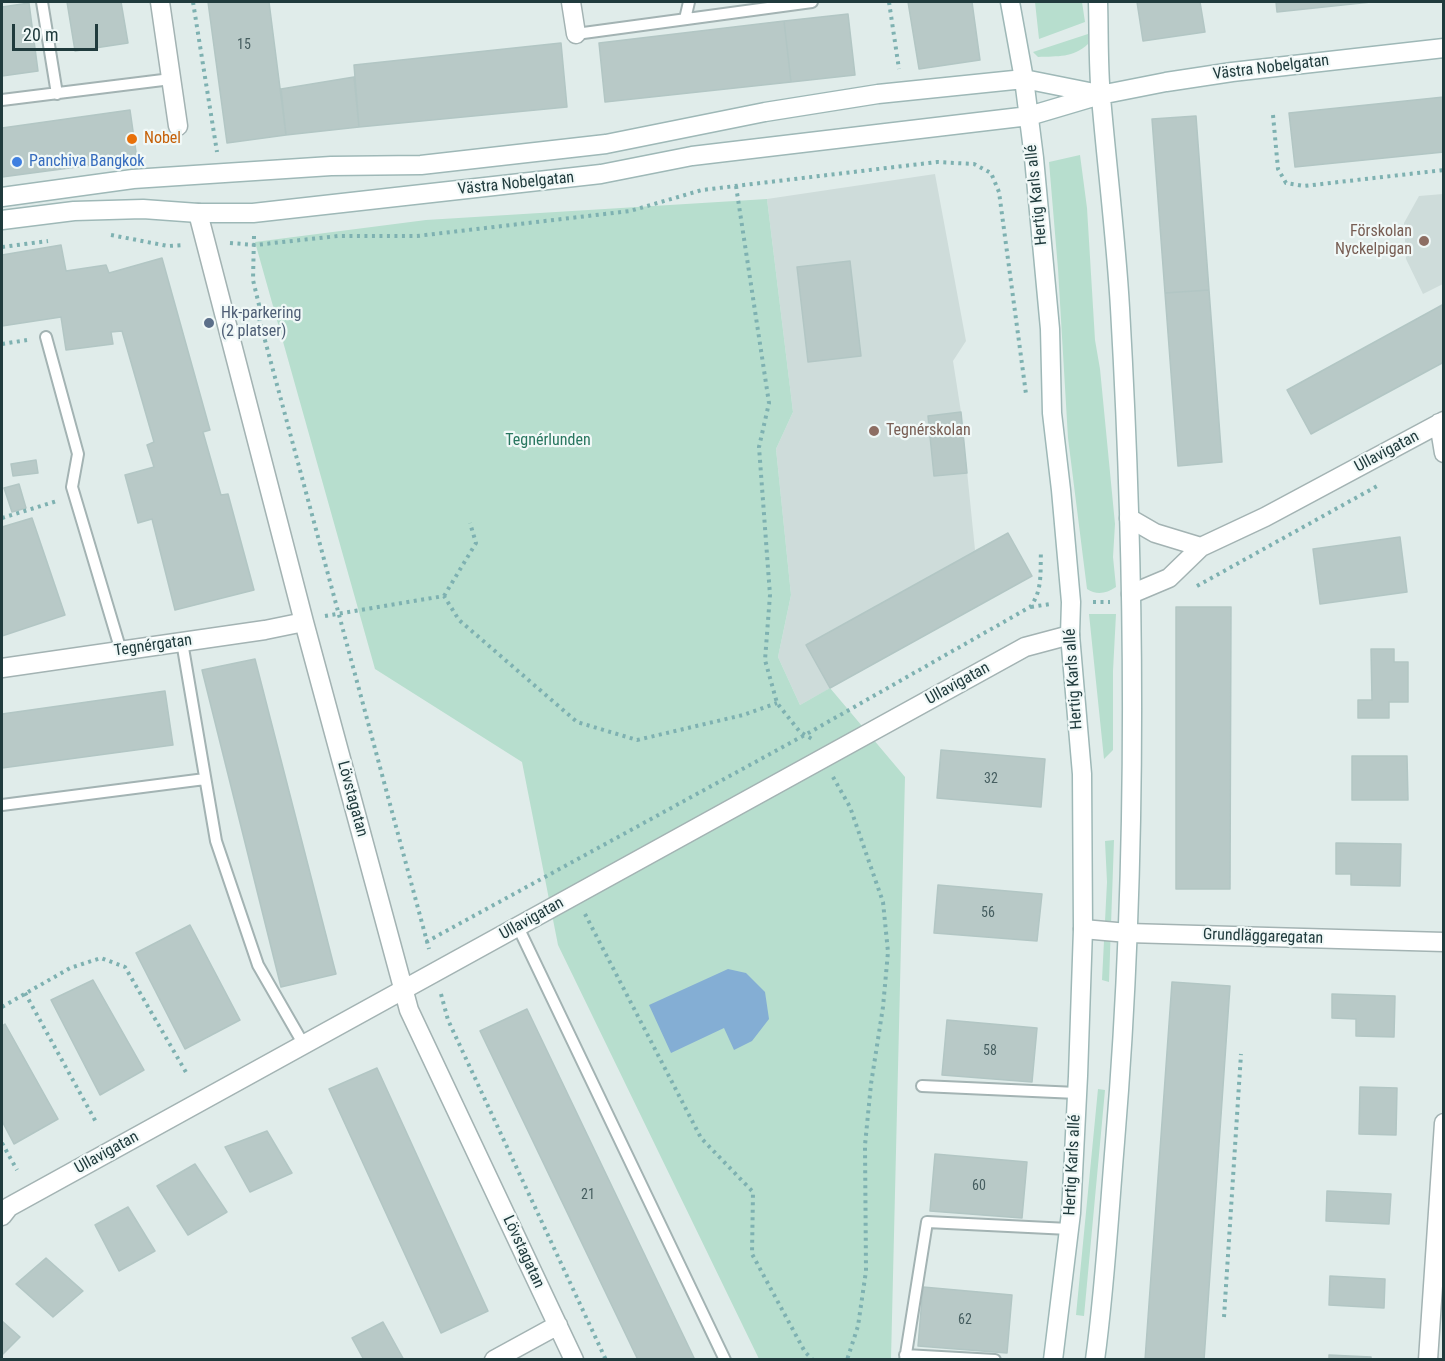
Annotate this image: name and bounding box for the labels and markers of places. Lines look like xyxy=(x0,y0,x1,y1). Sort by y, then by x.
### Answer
place label: Nobel xyxy=(144,129,181,149)
marker: Nobel xyxy=(125,132,139,146)
place label: Panchiva Bangkok xyxy=(29,152,145,172)
marker: Panchiva Bangkok xyxy=(10,155,24,169)
place label: Förskolan Nyckelpigan xyxy=(1335,222,1412,260)
marker: Förskolan Nyckelpigan xyxy=(1417,234,1431,248)
place label: Hk-parkering (2 platser) xyxy=(221,304,301,342)
marker: Hk-parkering (2 platser) xyxy=(202,316,216,330)
place label: Tegnérskolan xyxy=(886,421,971,441)
marker: Tegnérskolan xyxy=(867,424,881,438)

